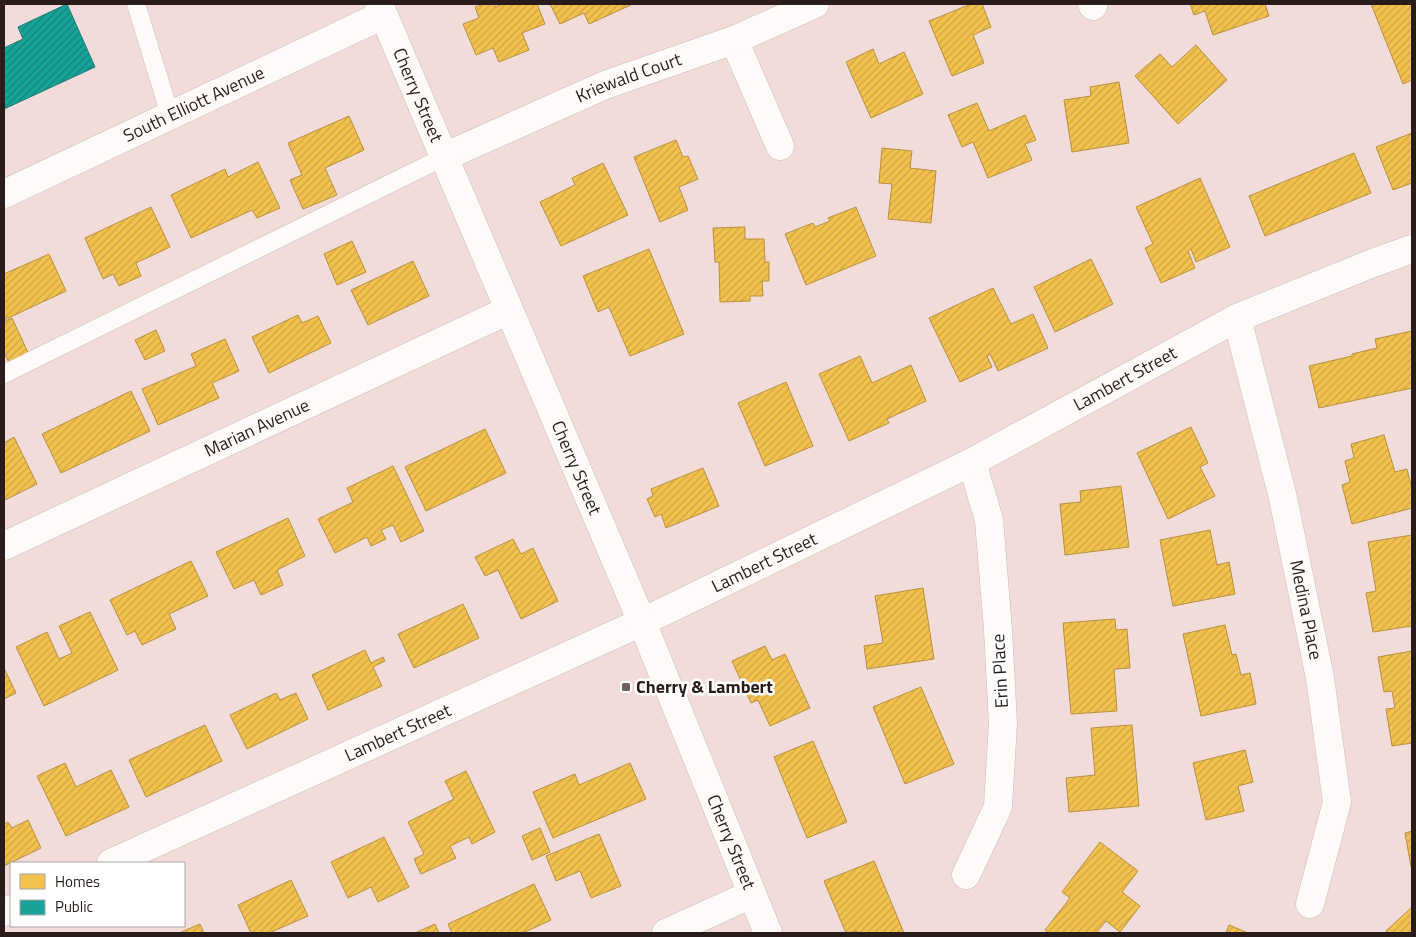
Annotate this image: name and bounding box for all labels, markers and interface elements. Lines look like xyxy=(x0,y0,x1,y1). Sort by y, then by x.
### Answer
street label: Cherry Street xyxy=(386,44,451,147)
street label: Kriewald Court xyxy=(571,45,686,109)
street label: South Elliott Avenue xyxy=(119,59,269,149)
street label: Lambert Street xyxy=(1068,339,1182,418)
street label: Marian Avenue xyxy=(199,391,314,464)
street label: Cherry Street xyxy=(545,416,609,520)
street label: Lambert Street xyxy=(707,525,822,599)
street label: Medina Place xyxy=(1283,558,1330,662)
street label: Erin Place xyxy=(984,633,1015,709)
place label: Cherry & Lambert xyxy=(636,673,773,700)
marker: Cherry & Lambert xyxy=(620,681,632,693)
street label: Lambert Street xyxy=(340,696,456,768)
street label: Cherry Street xyxy=(700,790,763,894)
legend xyxy=(10,862,185,927)
text: Homes xyxy=(55,870,100,893)
text: Public xyxy=(55,895,93,918)

